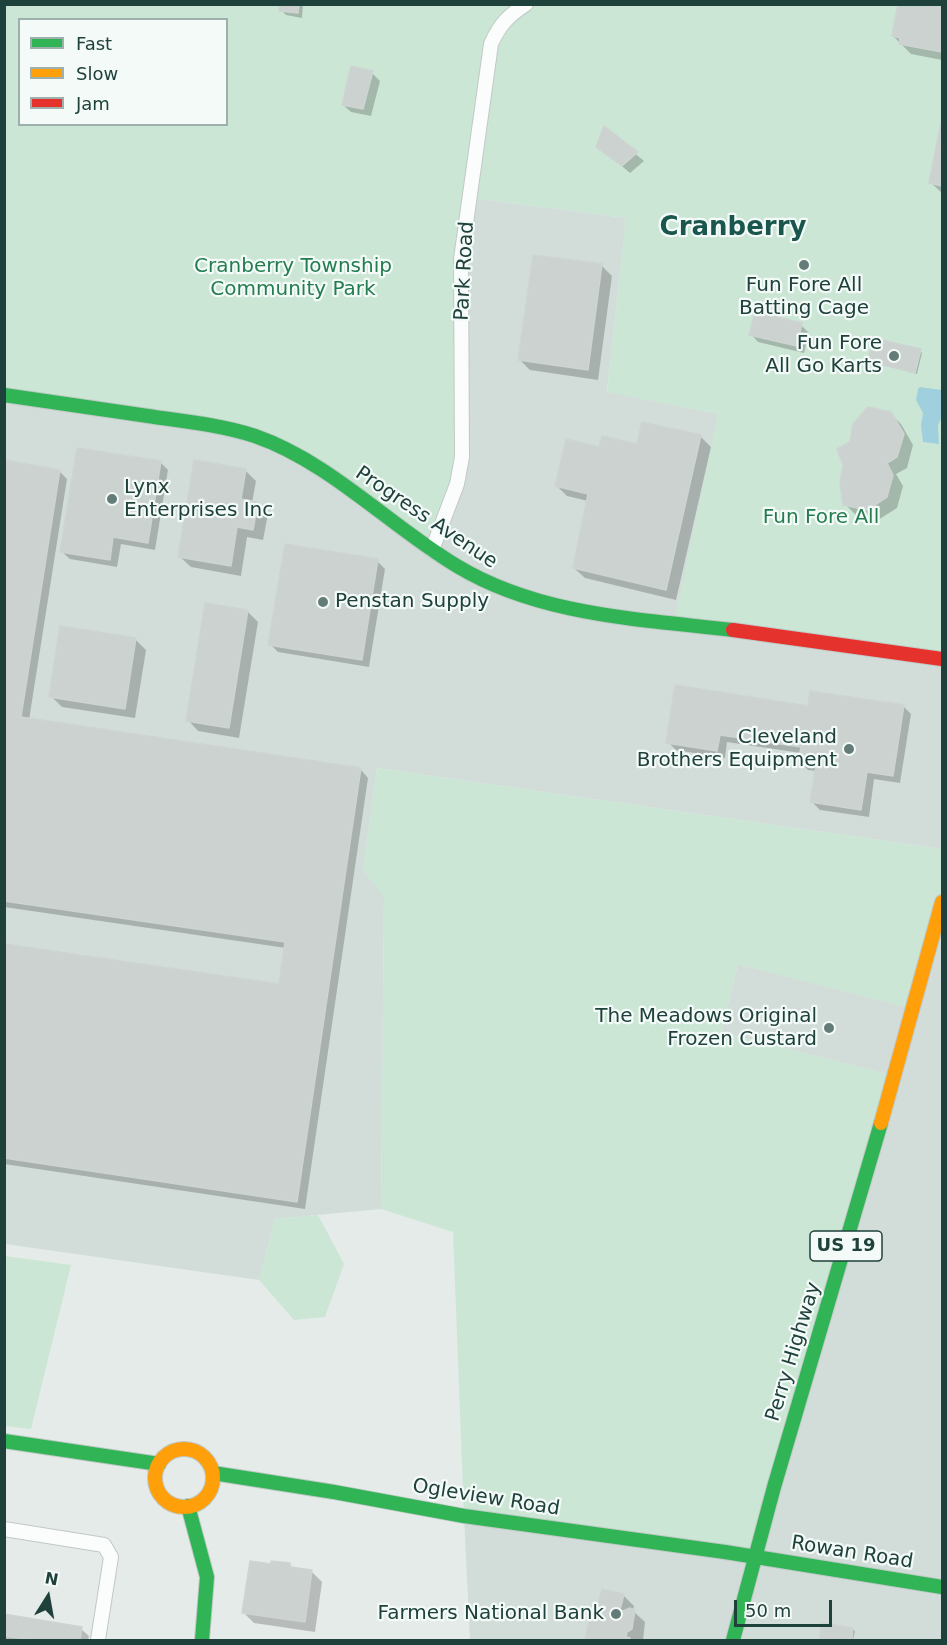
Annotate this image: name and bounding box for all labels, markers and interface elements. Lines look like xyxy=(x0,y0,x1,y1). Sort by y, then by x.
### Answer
legend xyxy=(18,18,228,126)
text: Fast xyxy=(76,33,112,54)
text: Slow xyxy=(76,63,118,84)
text: Jam xyxy=(76,93,110,114)
district label: Cranberry xyxy=(660,212,806,244)
street label: Park Road xyxy=(450,221,480,321)
park label: Cranberry Township Community Park xyxy=(194,255,392,302)
marker: Fun Fore All Batting Cage xyxy=(797,258,811,272)
place label: Fun Fore All Batting Cage xyxy=(739,274,869,321)
place label: Fun Fore All Go Karts xyxy=(765,332,882,379)
marker: Fun Fore All Go Karts xyxy=(887,349,901,363)
street label: Progress Avenue xyxy=(350,462,502,574)
place label: Lynx Enterprises Inc xyxy=(124,476,273,523)
marker: Lynx Enterprises Inc xyxy=(105,492,119,506)
park label: Fun Fore All xyxy=(763,506,879,530)
place label: Penstan Supply xyxy=(335,590,489,614)
marker: Penstan Supply xyxy=(316,595,330,609)
place label: Cleveland Brothers Equipment xyxy=(637,726,837,773)
marker: Cleveland Brothers Equipment xyxy=(842,742,856,756)
place label: The Meadows Original Frozen Custard xyxy=(595,1005,817,1052)
marker: The Meadows Original Frozen Custard xyxy=(822,1021,836,1035)
road number: US 19 xyxy=(810,1231,882,1261)
street label: Perry Highway xyxy=(761,1279,827,1425)
street label: Ogleview Road xyxy=(411,1475,561,1521)
street label: Rowan Road xyxy=(789,1532,915,1574)
north arrow xyxy=(18,1567,78,1627)
text: N xyxy=(43,1568,60,1589)
scale bar xyxy=(737,1588,834,1626)
text: 50 m xyxy=(745,1600,791,1621)
place label: Farmers National Bank xyxy=(377,1602,604,1626)
marker: Farmers National Bank xyxy=(609,1607,623,1621)

